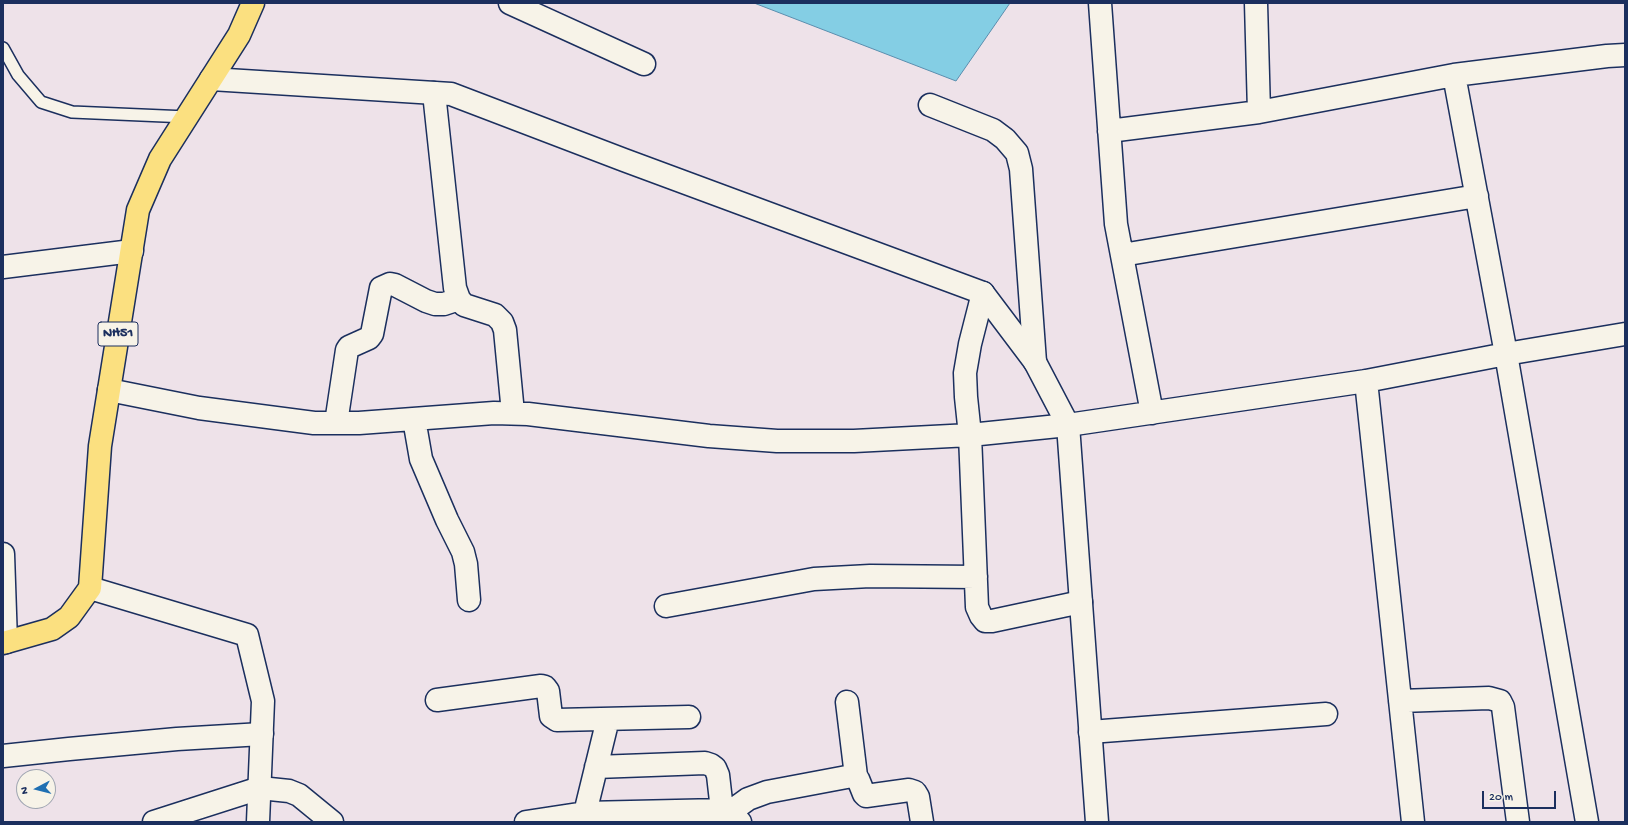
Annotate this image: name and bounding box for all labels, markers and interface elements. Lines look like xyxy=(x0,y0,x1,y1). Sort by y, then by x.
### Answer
road number: NH51 xyxy=(98,322,138,346)
north arrow xyxy=(16,769,56,809)
scale bar xyxy=(1484,783,1558,809)
text: N xyxy=(19,786,31,795)
text: 20 m xyxy=(1489,791,1513,805)

